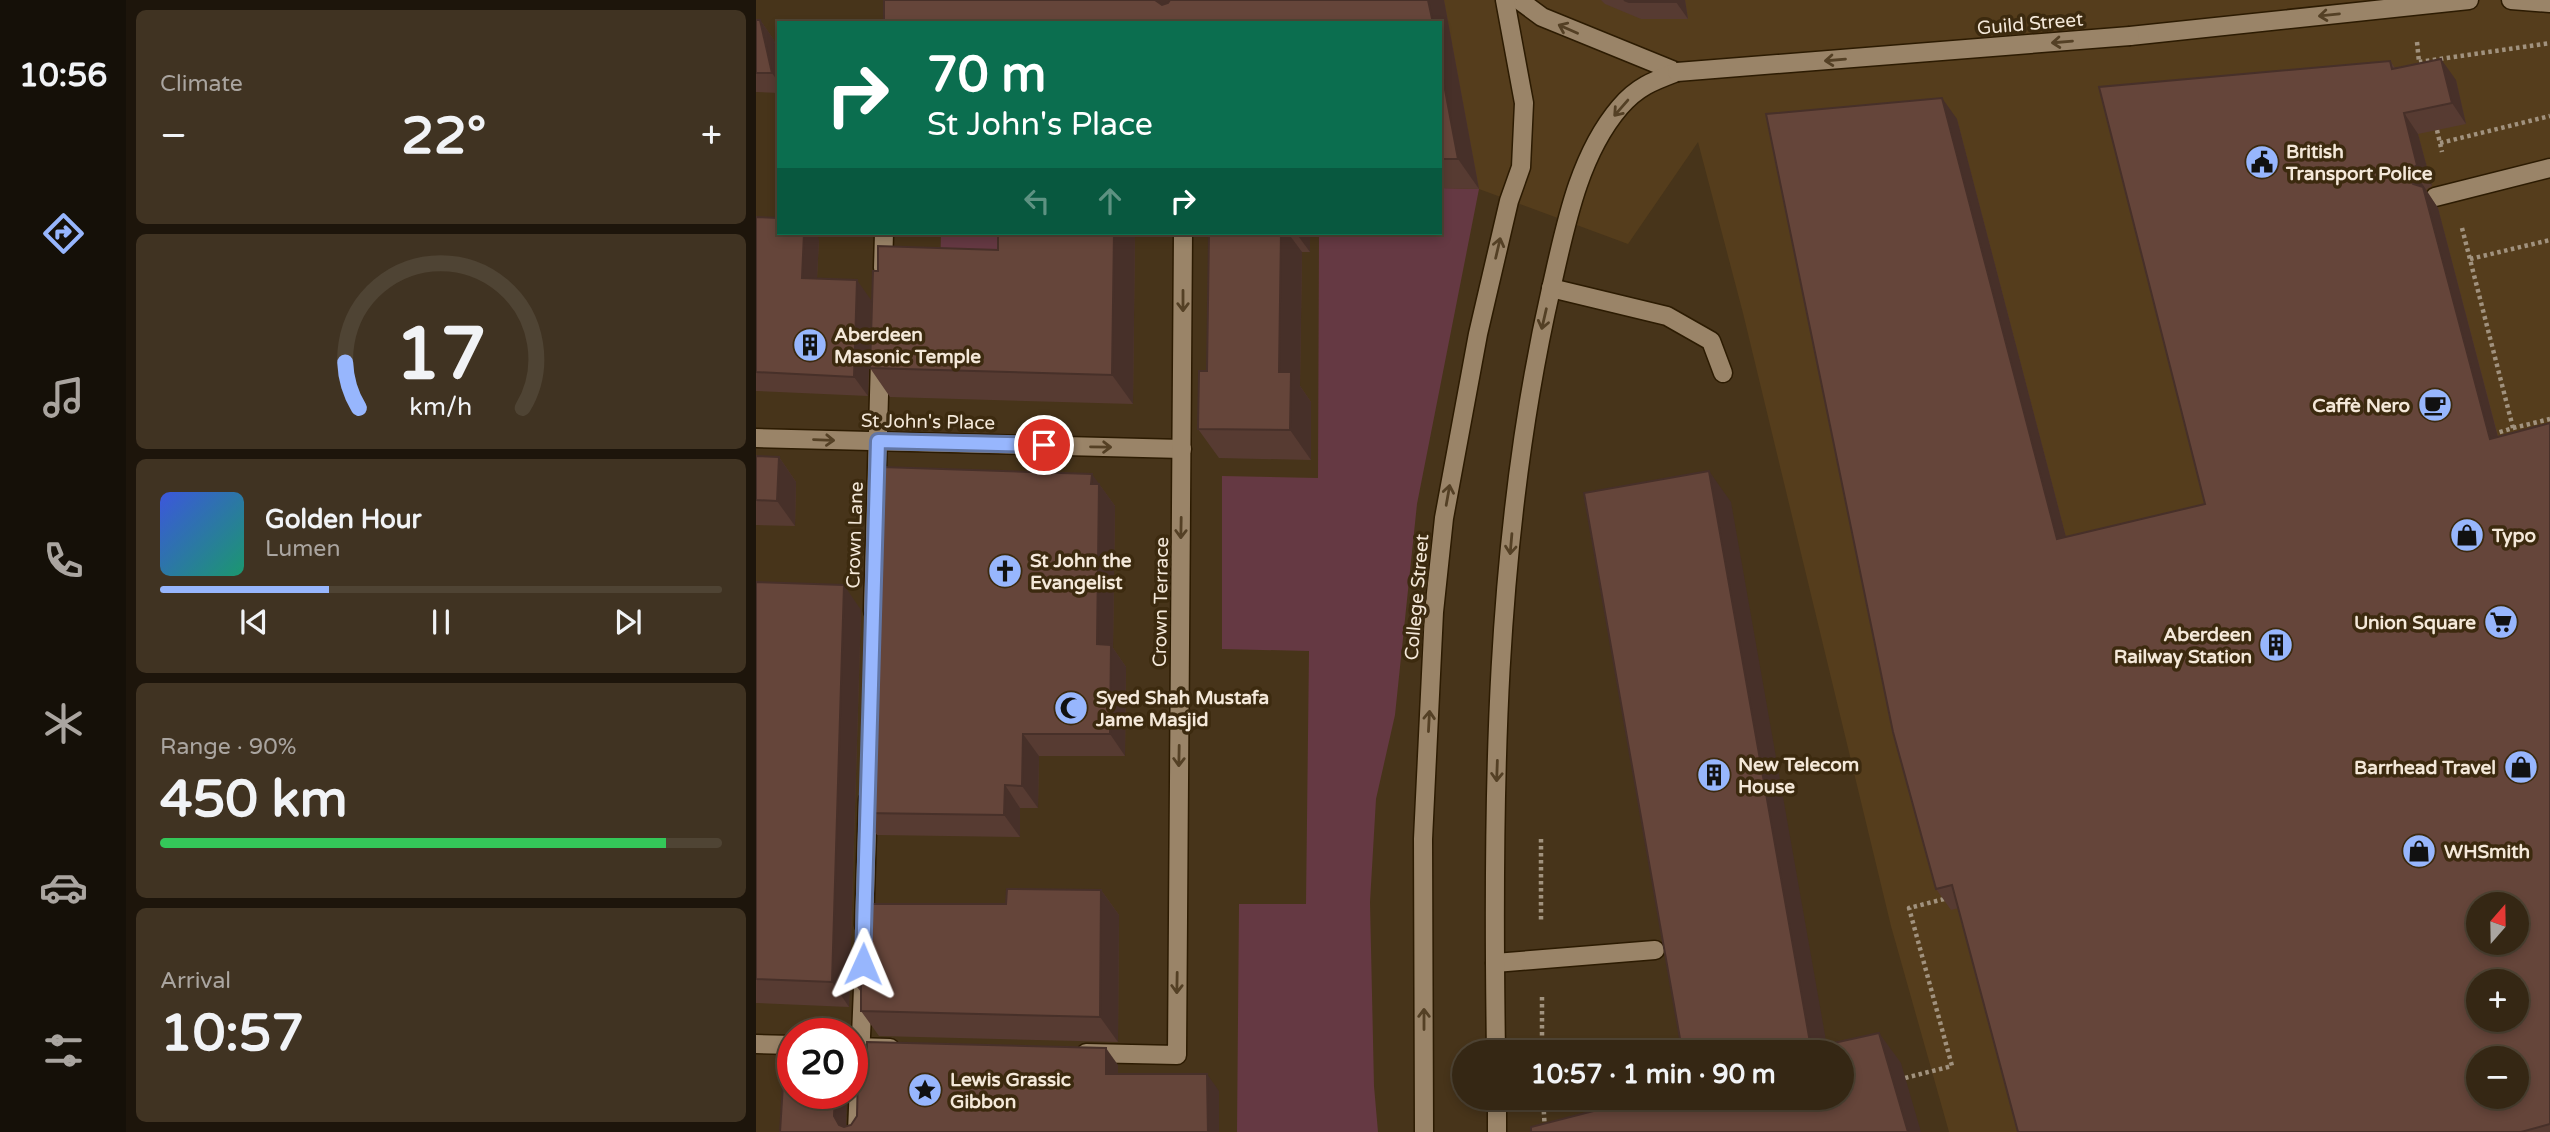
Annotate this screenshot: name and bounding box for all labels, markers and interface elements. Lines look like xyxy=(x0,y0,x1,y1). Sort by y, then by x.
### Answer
street label: Guild Street xyxy=(1976,8,2084,40)
one-way arrow xyxy=(2318,9,2340,22)
one-way arrow xyxy=(1558,22,1580,35)
one-way arrow xyxy=(2051,36,2074,49)
text: 70 m xyxy=(927,46,1046,105)
icon: right xyxy=(812,49,903,140)
one-way arrow xyxy=(1825,54,1847,67)
text: 10:56 xyxy=(19,57,107,95)
text: Climate xyxy=(160,70,243,98)
one-way arrow xyxy=(1613,99,1629,117)
text: 22° xyxy=(401,105,486,168)
text: St John's Place xyxy=(927,106,1153,144)
text: − xyxy=(160,113,187,159)
text: + xyxy=(701,113,722,159)
place label: British Transport Police xyxy=(2285,141,2433,186)
public building icon: British Transport Police xyxy=(2243,143,2281,181)
icon: left xyxy=(1018,182,1056,220)
icon: ahead xyxy=(1091,182,1129,220)
icon: right xyxy=(1164,182,1202,220)
icon: directions xyxy=(39,209,88,258)
one-way arrow xyxy=(1492,237,1505,260)
one-way arrow xyxy=(1176,289,1190,312)
one-way arrow xyxy=(1537,307,1550,330)
text: 17 xyxy=(395,311,487,399)
place label: Aberdeen Masonic Temple xyxy=(834,324,981,369)
building icon: Aberdeen Masonic Temple xyxy=(791,326,829,364)
icon: music xyxy=(39,373,88,422)
cafe icon: Caffè Nero xyxy=(2416,386,2454,424)
text: km/h xyxy=(410,391,472,421)
place label: Caffè Nero xyxy=(2312,395,2410,417)
street label: St John's Place xyxy=(861,410,995,434)
pin xyxy=(1014,415,1074,475)
icon: arrive xyxy=(1025,426,1063,464)
one-way arrow xyxy=(812,433,835,446)
one-way arrow xyxy=(1089,440,1112,453)
street label: Crown Lane xyxy=(842,481,868,589)
one-way arrow xyxy=(1442,484,1455,507)
text: Golden Hour xyxy=(265,504,422,535)
shop icon: Typo xyxy=(2448,516,2486,554)
one-way arrow xyxy=(1174,517,1188,540)
place label: Typo xyxy=(2491,525,2536,548)
one-way arrow xyxy=(1504,532,1517,555)
street label: College Street xyxy=(1401,533,1433,661)
text: Lumen xyxy=(265,535,340,563)
icon: phone xyxy=(39,536,88,585)
street label: Crown Terrace xyxy=(1149,537,1173,667)
place label: St John the Evangelist xyxy=(1030,550,1132,595)
church icon: St John the Evangelist xyxy=(986,552,1024,590)
icon: previous xyxy=(235,603,273,641)
icon: pause xyxy=(422,603,460,641)
icon: next xyxy=(609,603,647,641)
supermarket icon: Union Square xyxy=(2482,603,2520,641)
place label: Union Square xyxy=(2354,612,2476,635)
place label: Aberdeen Railway Station xyxy=(2114,624,2252,669)
building icon: Aberdeen Railway Station xyxy=(2257,626,2295,664)
place label: Syed Shah Mustafa Jame Masjid xyxy=(1095,687,1269,732)
mosque icon: Syed Shah Mustafa Jame Masjid xyxy=(1052,689,1090,727)
icon: climate xyxy=(39,699,88,748)
one-way arrow xyxy=(1422,710,1435,733)
text: Range · 90% xyxy=(160,733,296,761)
one-way arrow xyxy=(1172,744,1186,767)
shop icon: Barrhead Travel xyxy=(2502,748,2540,786)
place label: New Telecom House xyxy=(1738,754,1859,798)
building icon: New Telecom House xyxy=(1695,756,1733,794)
place label: Barrhead Travel xyxy=(2354,757,2496,779)
one-way arrow xyxy=(1490,759,1504,782)
text: 450 km xyxy=(160,768,348,831)
shop icon: WHSmith xyxy=(2400,832,2438,870)
place label: WHSmith xyxy=(2444,841,2530,863)
icon: car xyxy=(39,863,88,912)
north arrow xyxy=(2466,892,2529,956)
map controls xyxy=(2466,892,2529,1109)
position arrow xyxy=(826,927,900,1001)
text: Arrival xyxy=(160,967,231,995)
button: + xyxy=(2466,969,2529,1032)
one-way arrow xyxy=(1170,972,1184,995)
text: 10:57 xyxy=(160,1002,304,1065)
one-way arrow xyxy=(1417,1007,1431,1030)
speed limit sign: 20 xyxy=(777,1018,868,1109)
icon: filters xyxy=(39,1026,88,1075)
button: − xyxy=(2466,1046,2529,1109)
text: 10:57 · 1 min · 90 m xyxy=(1530,1059,1776,1090)
place label: Lewis Grassic Gibbon xyxy=(950,1069,1071,1113)
place icon: Lewis Grassic Gibbon xyxy=(906,1071,944,1109)

